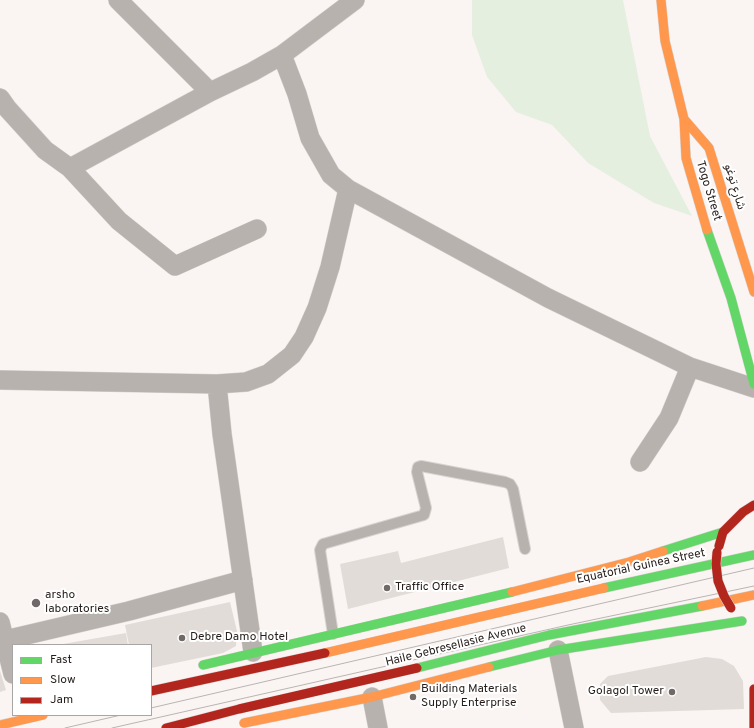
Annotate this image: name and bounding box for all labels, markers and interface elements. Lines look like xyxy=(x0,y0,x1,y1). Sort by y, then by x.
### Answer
street label: Togo Street xyxy=(692,159,724,223)
street label: شارع توغو xyxy=(720,162,748,212)
street label: Equatorial Guinea Street xyxy=(575,546,707,588)
place label: Traffic Office xyxy=(395,581,464,595)
marker: Traffic Office xyxy=(382,583,392,593)
place label: arsho laboratories xyxy=(45,589,109,617)
marker: arsho laboratories xyxy=(30,597,42,609)
street label: Haile Gebresellasie Avenue xyxy=(384,622,528,670)
place label: Debre Damo Hotel xyxy=(190,631,288,645)
marker: Debre Damo Hotel xyxy=(177,633,187,643)
legend xyxy=(12,644,152,716)
text: Fast xyxy=(50,652,72,668)
text: Slow xyxy=(50,672,76,688)
place label: Building Materials Supply Enterprise xyxy=(421,683,517,711)
place label: Golagol Tower xyxy=(588,685,664,699)
marker: Golagol Tower xyxy=(667,687,677,697)
text: Jam xyxy=(50,692,73,708)
marker: Building Materials Supply Enterprise xyxy=(408,692,418,702)

